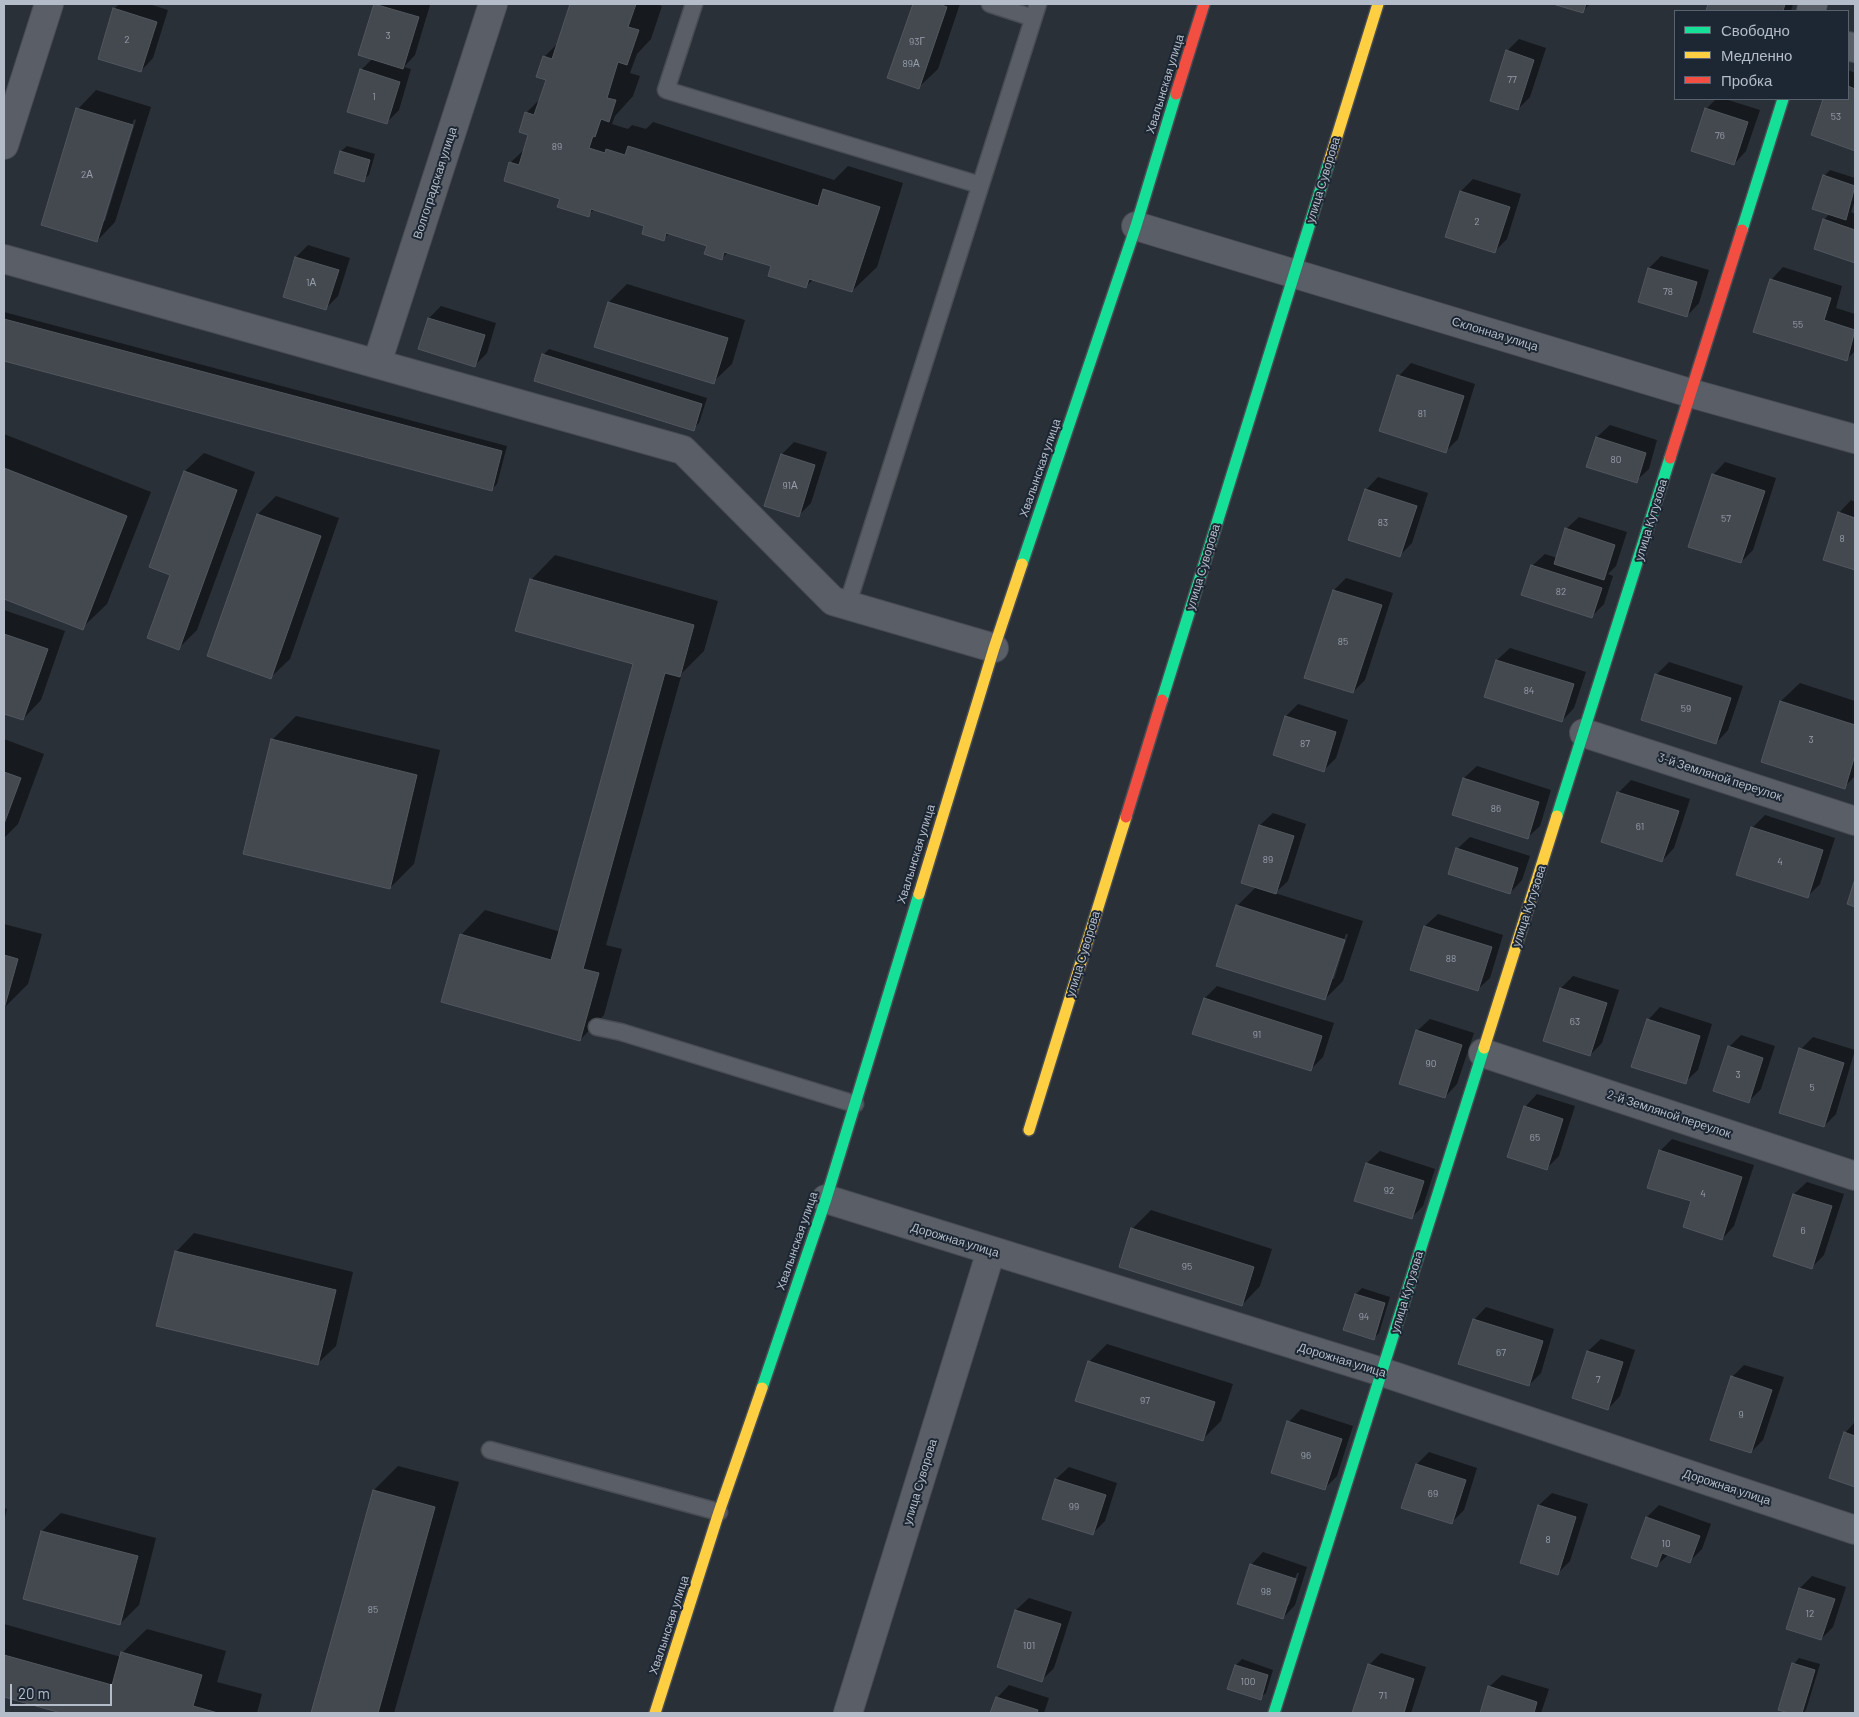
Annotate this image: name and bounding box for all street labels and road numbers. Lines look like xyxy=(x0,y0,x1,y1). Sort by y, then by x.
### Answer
street label: Хвалынская улица xyxy=(1143,33,1187,135)
street label: Волгоградская улица xyxy=(410,125,460,241)
street label: улица Суворова xyxy=(1303,135,1343,225)
street label: Склонная улица xyxy=(1450,314,1540,354)
street label: Хвалынская улица xyxy=(1016,417,1064,519)
street label: улица Кутузова xyxy=(1632,477,1670,563)
street label: улица Суворова xyxy=(1183,522,1223,612)
street label: 3-й Земляной переулок xyxy=(1656,750,1784,804)
street label: Хвалынская улица xyxy=(894,803,938,905)
street label: улица Кутузова xyxy=(1509,863,1549,949)
street label: улица Суворова xyxy=(1063,909,1103,999)
street label: 2-й Земляной переулок xyxy=(1605,1087,1733,1141)
street label: Хвалынская улица xyxy=(773,1190,821,1292)
street label: Дорожная улица xyxy=(909,1220,1001,1260)
street label: улица Кутузова xyxy=(1388,1249,1426,1335)
street label: Дорожная улица xyxy=(1296,1340,1388,1380)
street label: улица Суворова xyxy=(900,1437,940,1527)
street label: Дорожная улица xyxy=(1681,1466,1773,1508)
street label: Хвалынская улица xyxy=(646,1574,692,1676)

